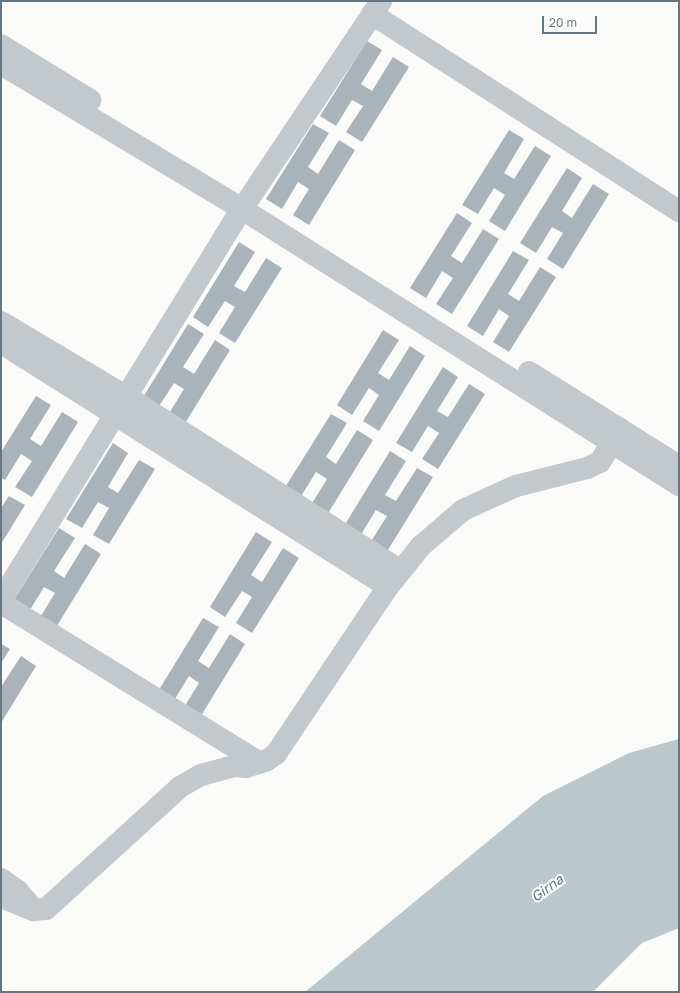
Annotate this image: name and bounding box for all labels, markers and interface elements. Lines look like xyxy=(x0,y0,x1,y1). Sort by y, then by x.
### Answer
scale bar xyxy=(544,8,599,34)
text: 20 m xyxy=(549,15,577,30)
water label: Girna xyxy=(528,871,566,905)

